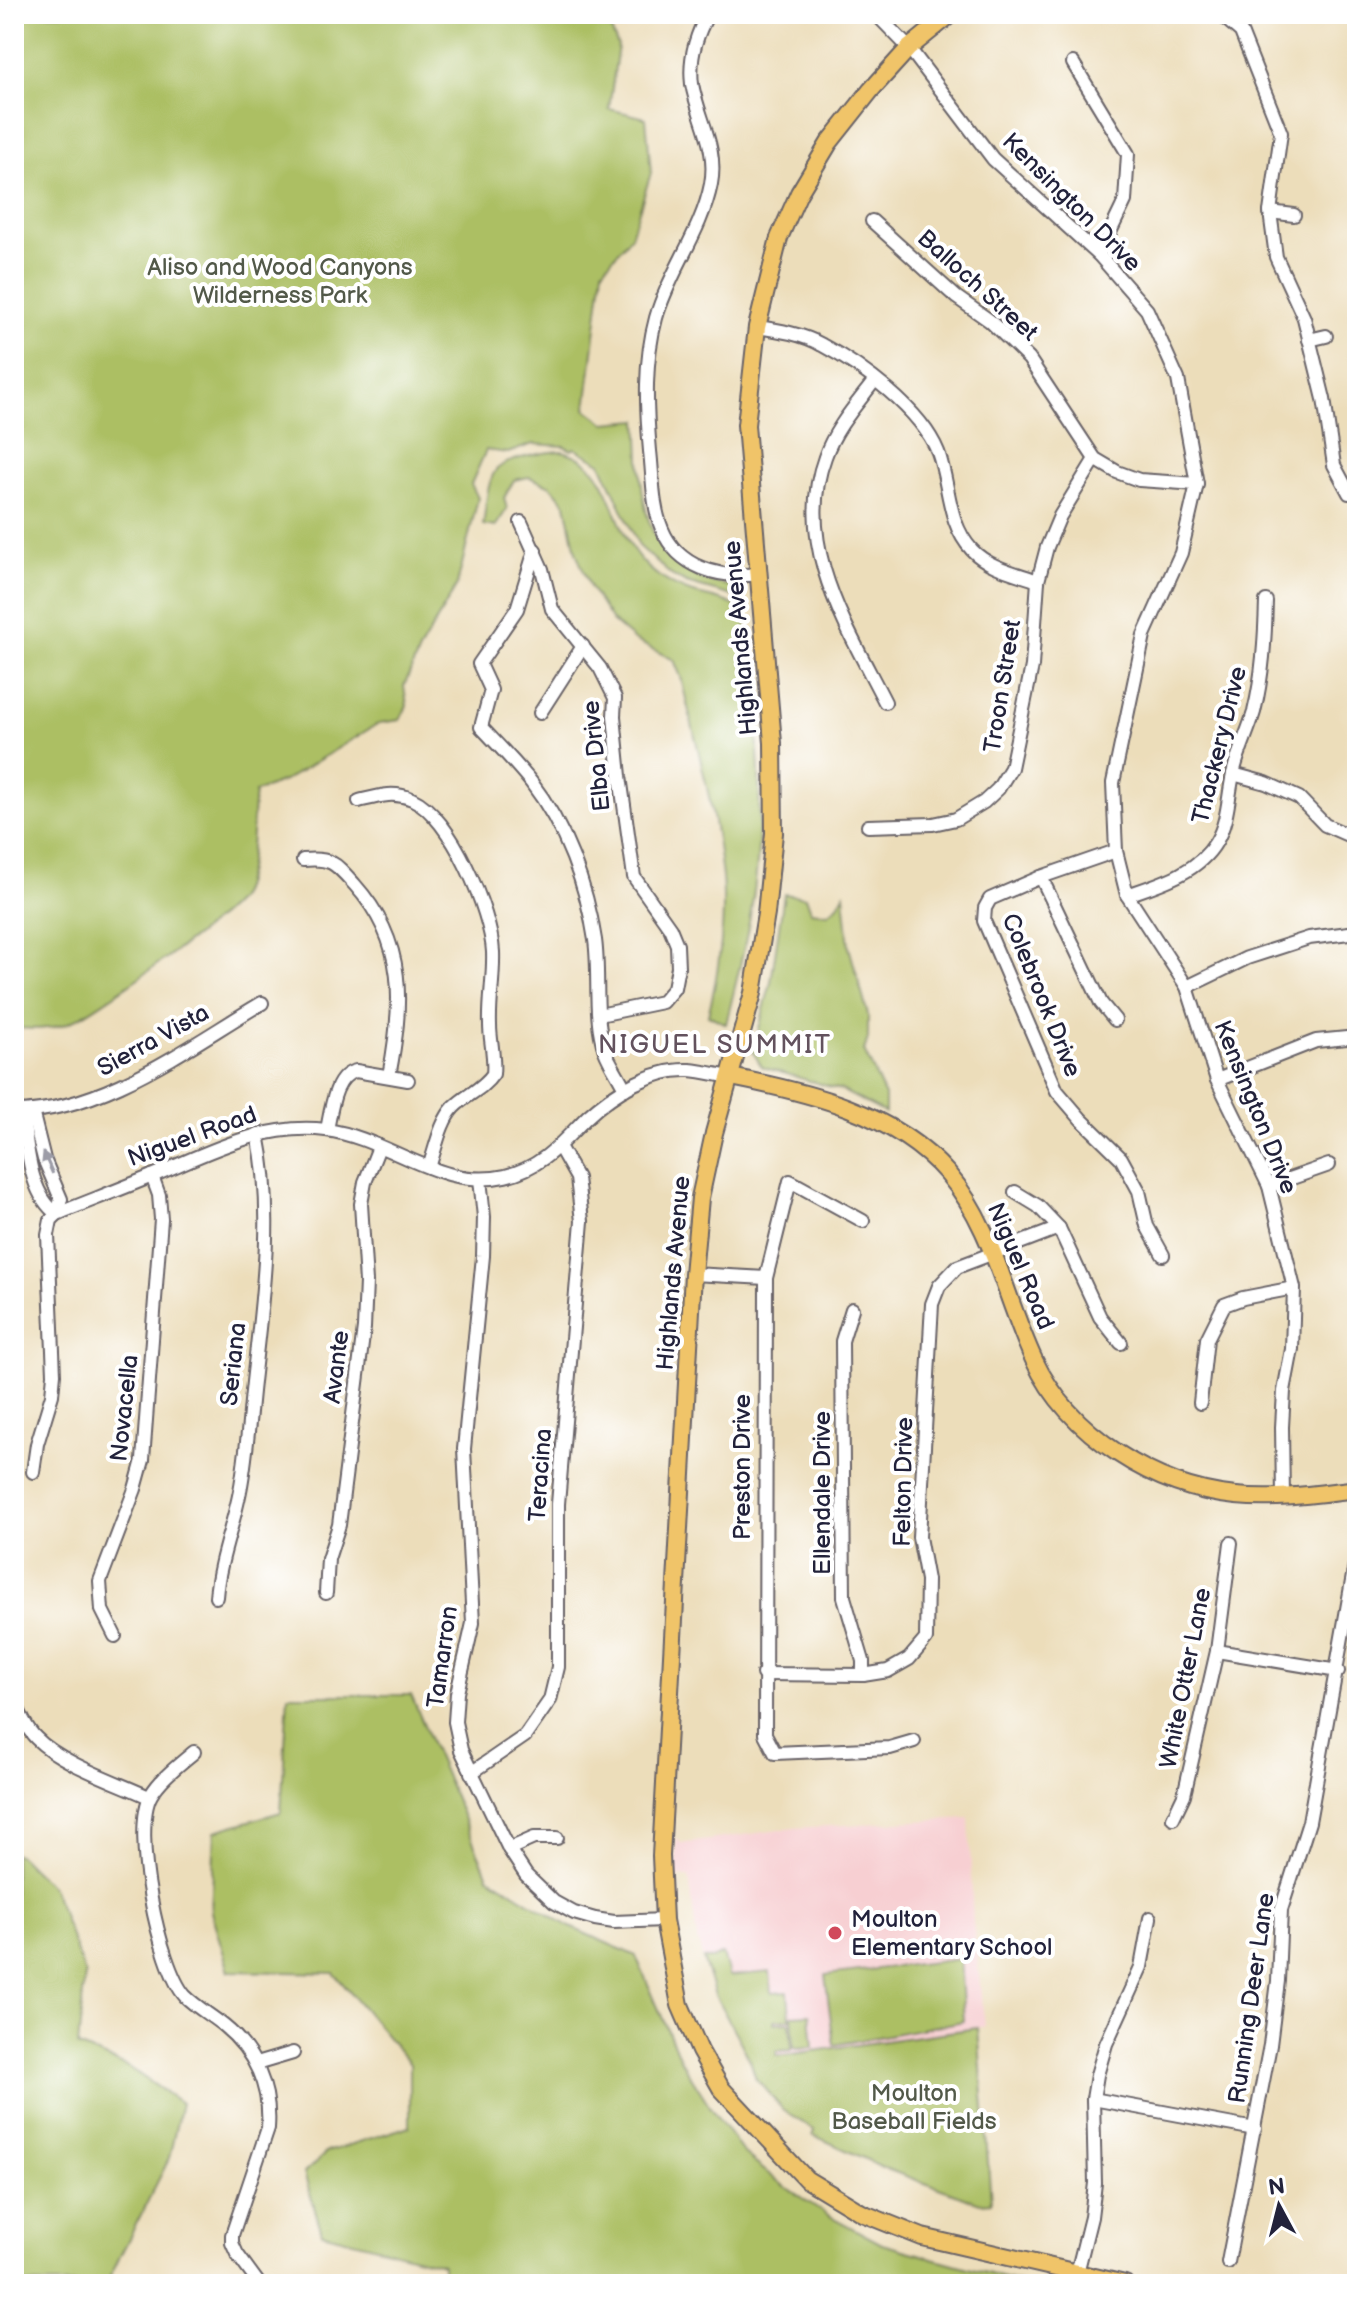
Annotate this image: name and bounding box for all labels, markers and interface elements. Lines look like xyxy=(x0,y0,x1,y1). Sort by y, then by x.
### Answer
street label: Kensington Drive xyxy=(996,127,1147,278)
street label: Balloch Street xyxy=(911,224,1044,347)
park label: Aliso and Wood Canyons Wilderness Park xyxy=(147,253,413,310)
street label: Highlands Avenue xyxy=(718,539,763,736)
street label: Troon Street xyxy=(978,617,1027,755)
street label: Thackery Drive xyxy=(1186,663,1253,827)
street label: Elba Drive xyxy=(576,699,617,813)
street label: Colebrook Drive xyxy=(996,909,1088,1081)
street label: Sierra Vista xyxy=(92,998,214,1083)
street label: Kensington Drive xyxy=(1208,1016,1304,1198)
district label: NIGUEL SUMMIT xyxy=(598,1030,832,1061)
street label: Niguel Road xyxy=(124,1100,261,1173)
one-way arrow xyxy=(41,1151,54,1175)
street label: Highlands Avenue xyxy=(651,1175,696,1372)
street label: Niguel Road xyxy=(981,1198,1060,1334)
street label: Seriana xyxy=(215,1321,252,1407)
street label: Avante xyxy=(318,1329,355,1405)
street label: Novacella xyxy=(104,1353,145,1463)
street label: Preston Drive xyxy=(728,1394,757,1540)
street label: Ellendale Drive xyxy=(808,1411,837,1575)
street label: Felton Drive xyxy=(888,1417,919,1547)
street label: Teracina xyxy=(523,1427,558,1523)
street label: White Otter Lane xyxy=(1154,1585,1217,1771)
street label: Tamarron xyxy=(421,1604,464,1710)
street label: Running Deer Lane xyxy=(1222,1891,1281,2105)
place label: Moulton Elementary School xyxy=(851,1905,1052,1962)
marker: Moulton Elementary School xyxy=(826,1924,844,1942)
park label: Moulton Baseball Fields xyxy=(831,2079,997,2136)
north arrow xyxy=(1239,2166,1319,2246)
text: N xyxy=(1267,2173,1287,2202)

